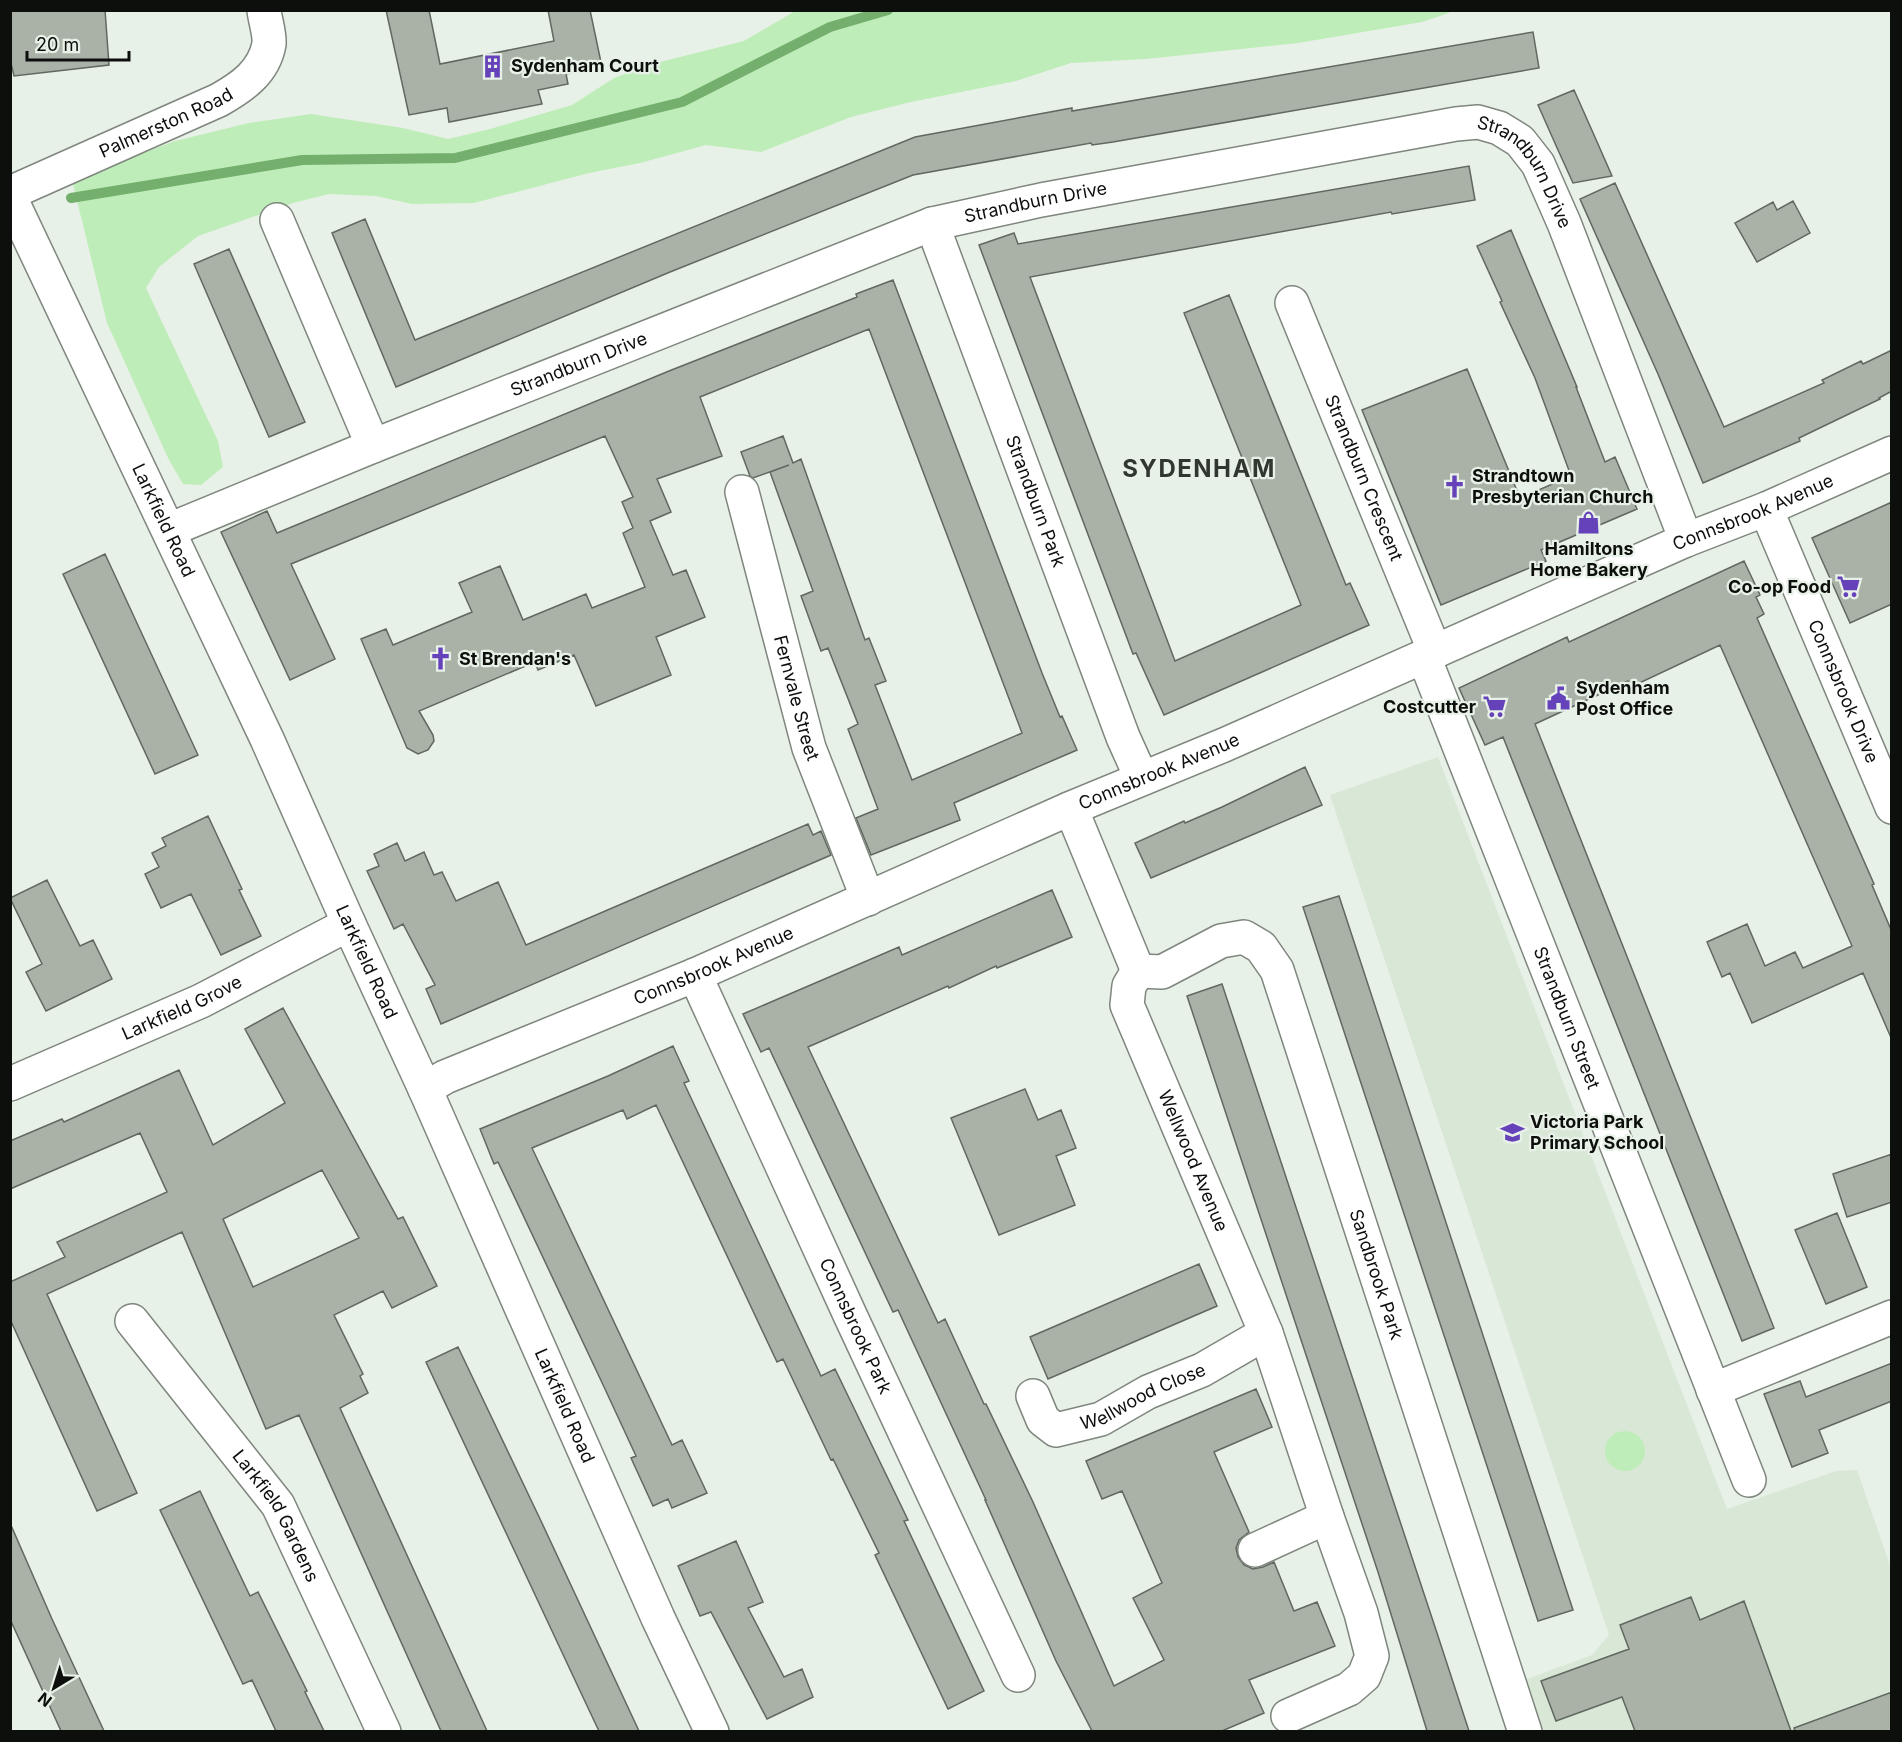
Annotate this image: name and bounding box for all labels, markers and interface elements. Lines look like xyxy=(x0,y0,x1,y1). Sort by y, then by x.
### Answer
scale bar xyxy=(27,24,129,62)
text: 20 m xyxy=(36,34,79,55)
building icon: Sydenham Court xyxy=(480,53,506,79)
place label: Sydenham Court xyxy=(511,55,659,76)
street label: Palmerston Road xyxy=(96,83,237,162)
street label: Strandburn Drive xyxy=(1475,111,1576,231)
street label: Strandburn Drive xyxy=(962,177,1109,227)
street label: Strandburn Drive xyxy=(507,327,650,400)
street label: Strandburn Crescent xyxy=(1321,392,1408,564)
street label: Strandburn Park xyxy=(1002,432,1070,570)
district label: SYDENHAM xyxy=(1122,454,1276,483)
street label: Larkfield Road xyxy=(128,460,200,580)
place label: Strandtown Presbyterian Church xyxy=(1472,465,1653,507)
street label: Connsbrook Avenue xyxy=(1669,469,1836,555)
church icon: Strandtown Presbyterian Church xyxy=(1441,473,1467,499)
shop icon: Hamiltons Home Bakery xyxy=(1576,510,1602,536)
place label: Hamiltons Home Bakery xyxy=(1530,538,1648,580)
supermarket icon: Co-op Food xyxy=(1836,574,1862,600)
place label: Co-op Food xyxy=(1728,576,1831,597)
street label: Connsbrook Drive xyxy=(1804,616,1883,766)
street label: Fernvale Street xyxy=(770,633,824,764)
church icon: St Brendan's xyxy=(428,646,454,672)
place label: St Brendan's xyxy=(459,648,571,669)
place label: Sydenham Post Office xyxy=(1576,677,1674,719)
public building icon: Sydenham Post Office xyxy=(1545,685,1571,711)
supermarket icon: Costcutter xyxy=(1481,694,1507,720)
place label: Costcutter xyxy=(1383,696,1476,717)
street label: Connsbrook Avenue xyxy=(1075,729,1243,814)
street label: Larkfield Road xyxy=(332,902,402,1022)
street label: Connsbrook Avenue xyxy=(630,922,797,1009)
street label: Strandburn Street xyxy=(1529,943,1605,1092)
street label: Larkfield Grove xyxy=(118,971,245,1044)
street label: Wellwood Avenue xyxy=(1154,1087,1233,1235)
place label: Victoria Park Primary School xyxy=(1530,1111,1664,1153)
school or university icon: Victoria Park Primary School xyxy=(1499,1119,1525,1145)
street label: Sandbrook Park xyxy=(1346,1206,1408,1342)
street label: Connsbrook Park xyxy=(815,1255,896,1397)
street label: Larkfield Road xyxy=(531,1345,599,1466)
street label: Wellwood Close xyxy=(1078,1359,1209,1434)
street label: Larkfield Gardens xyxy=(228,1445,323,1585)
north arrow xyxy=(24,1658,84,1718)
text: N xyxy=(34,1688,56,1711)

